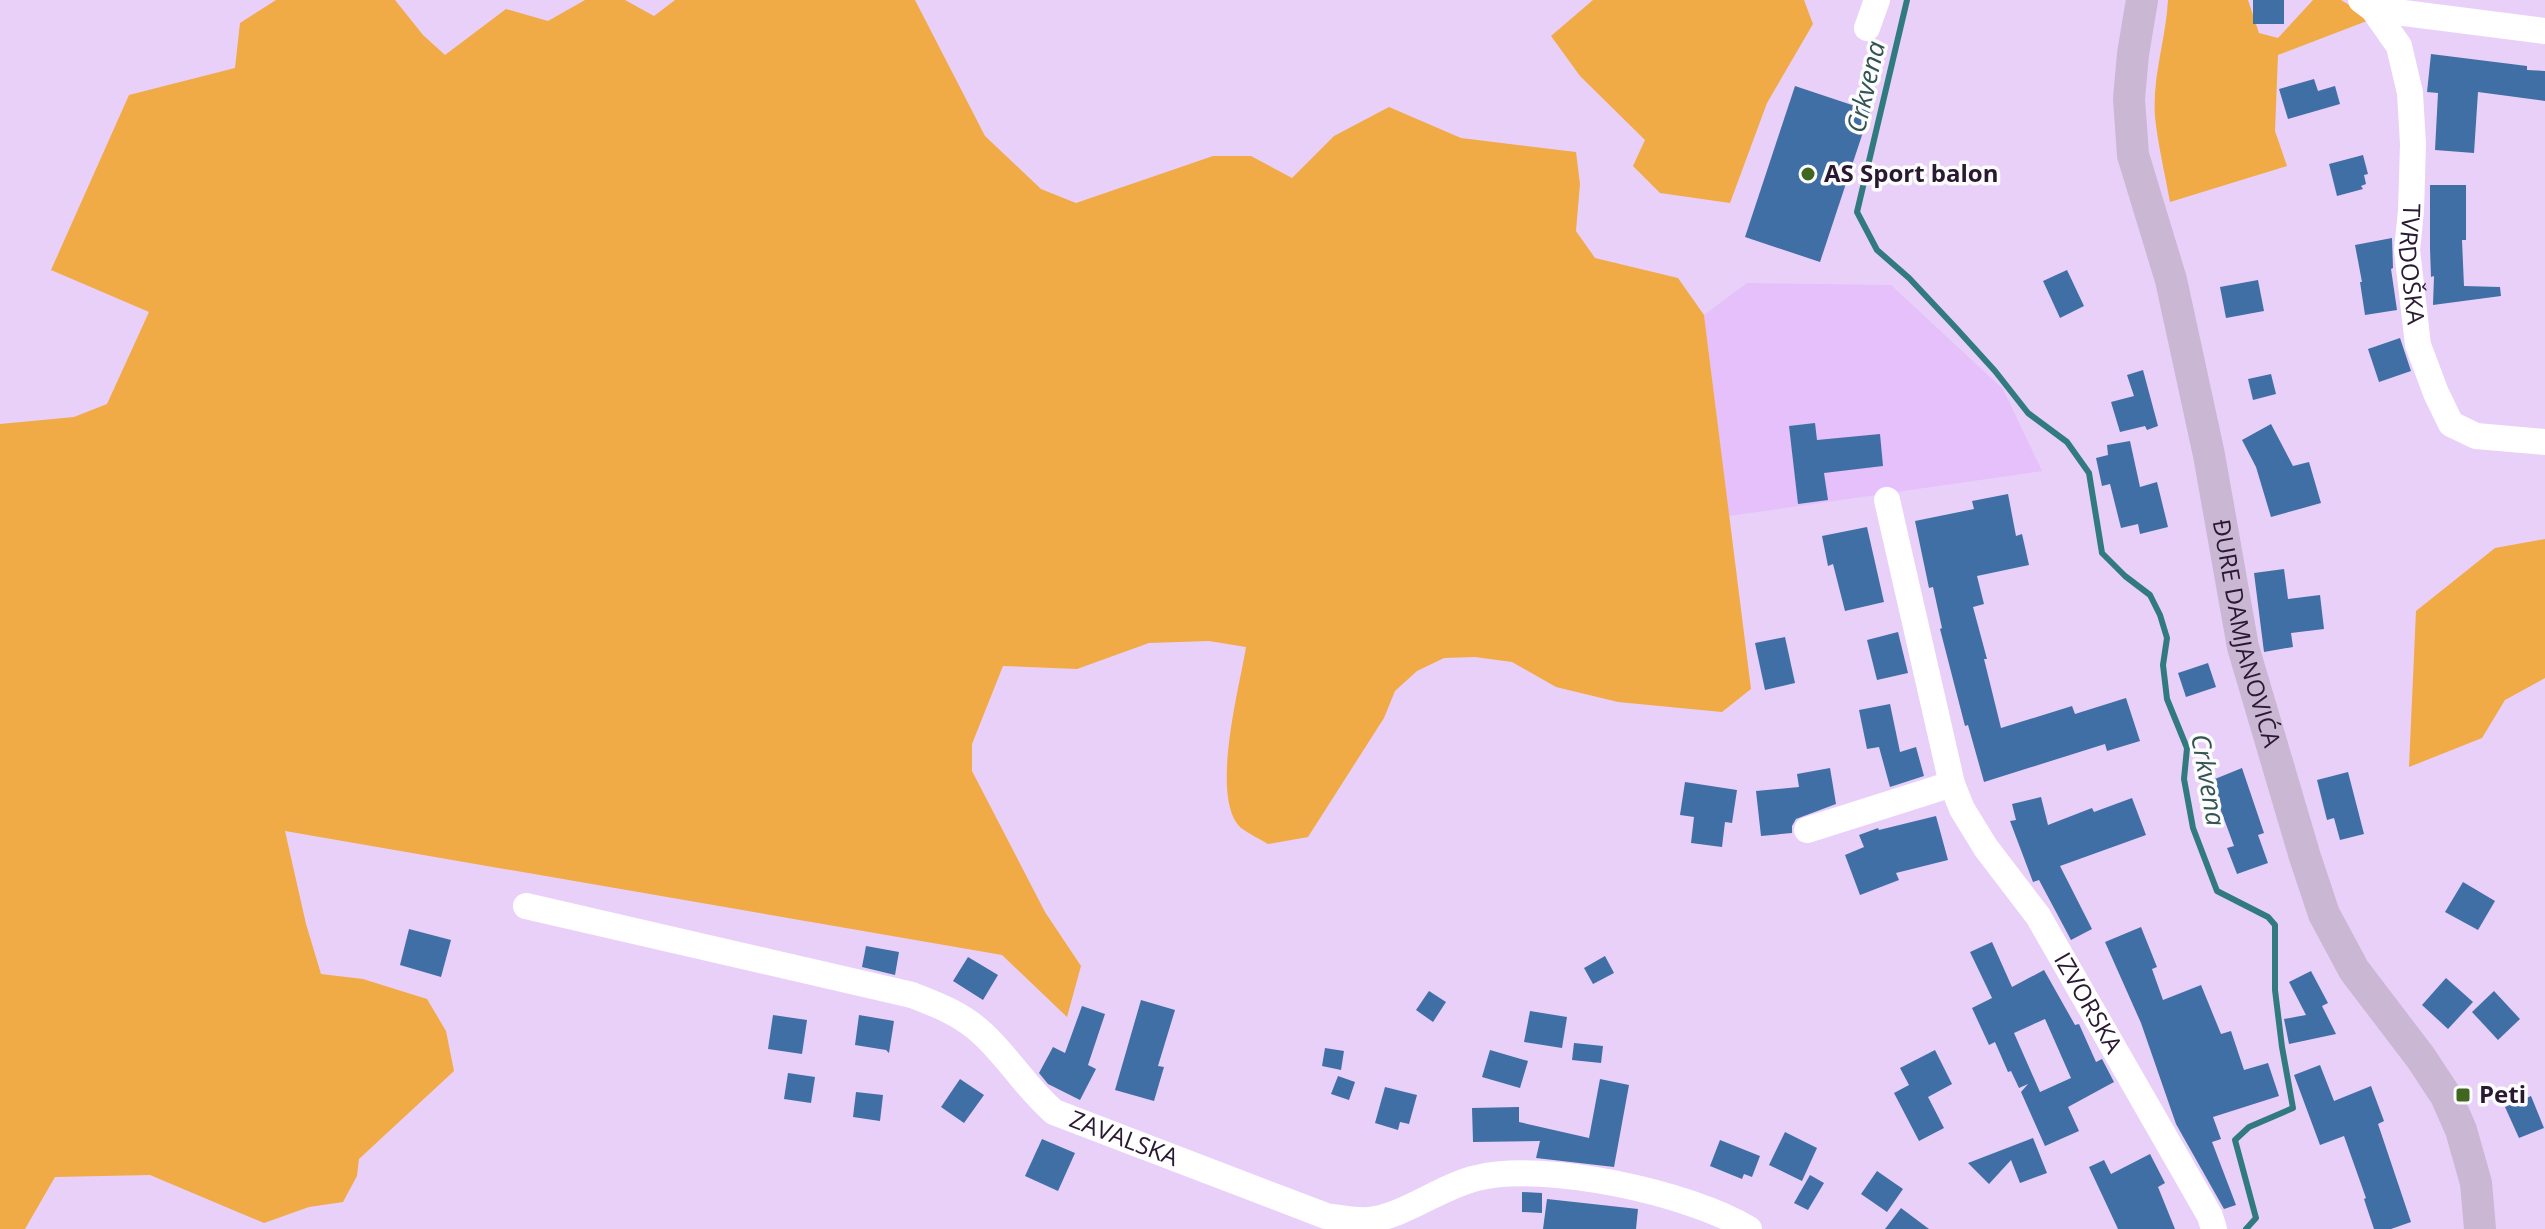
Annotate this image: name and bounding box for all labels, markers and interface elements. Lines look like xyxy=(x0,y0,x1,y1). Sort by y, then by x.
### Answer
water label: Crkvena xyxy=(1837,37,1893,136)
place label: AS Sport balon xyxy=(1824,156,1998,189)
marker: AS Sport balon xyxy=(1799,165,1817,183)
street label: TVRDOŠKA xyxy=(2392,203,2434,327)
street label: ĐURE DAMJANOVIĆA xyxy=(2206,516,2290,752)
water label: Crkvena xyxy=(2183,731,2235,829)
street label: IZVORSKA xyxy=(2047,946,2132,1059)
place label: Peti xyxy=(2479,1077,2526,1110)
marker: Peti xyxy=(2454,1086,2472,1104)
street label: ZAVALSKA xyxy=(1065,1102,1184,1173)

